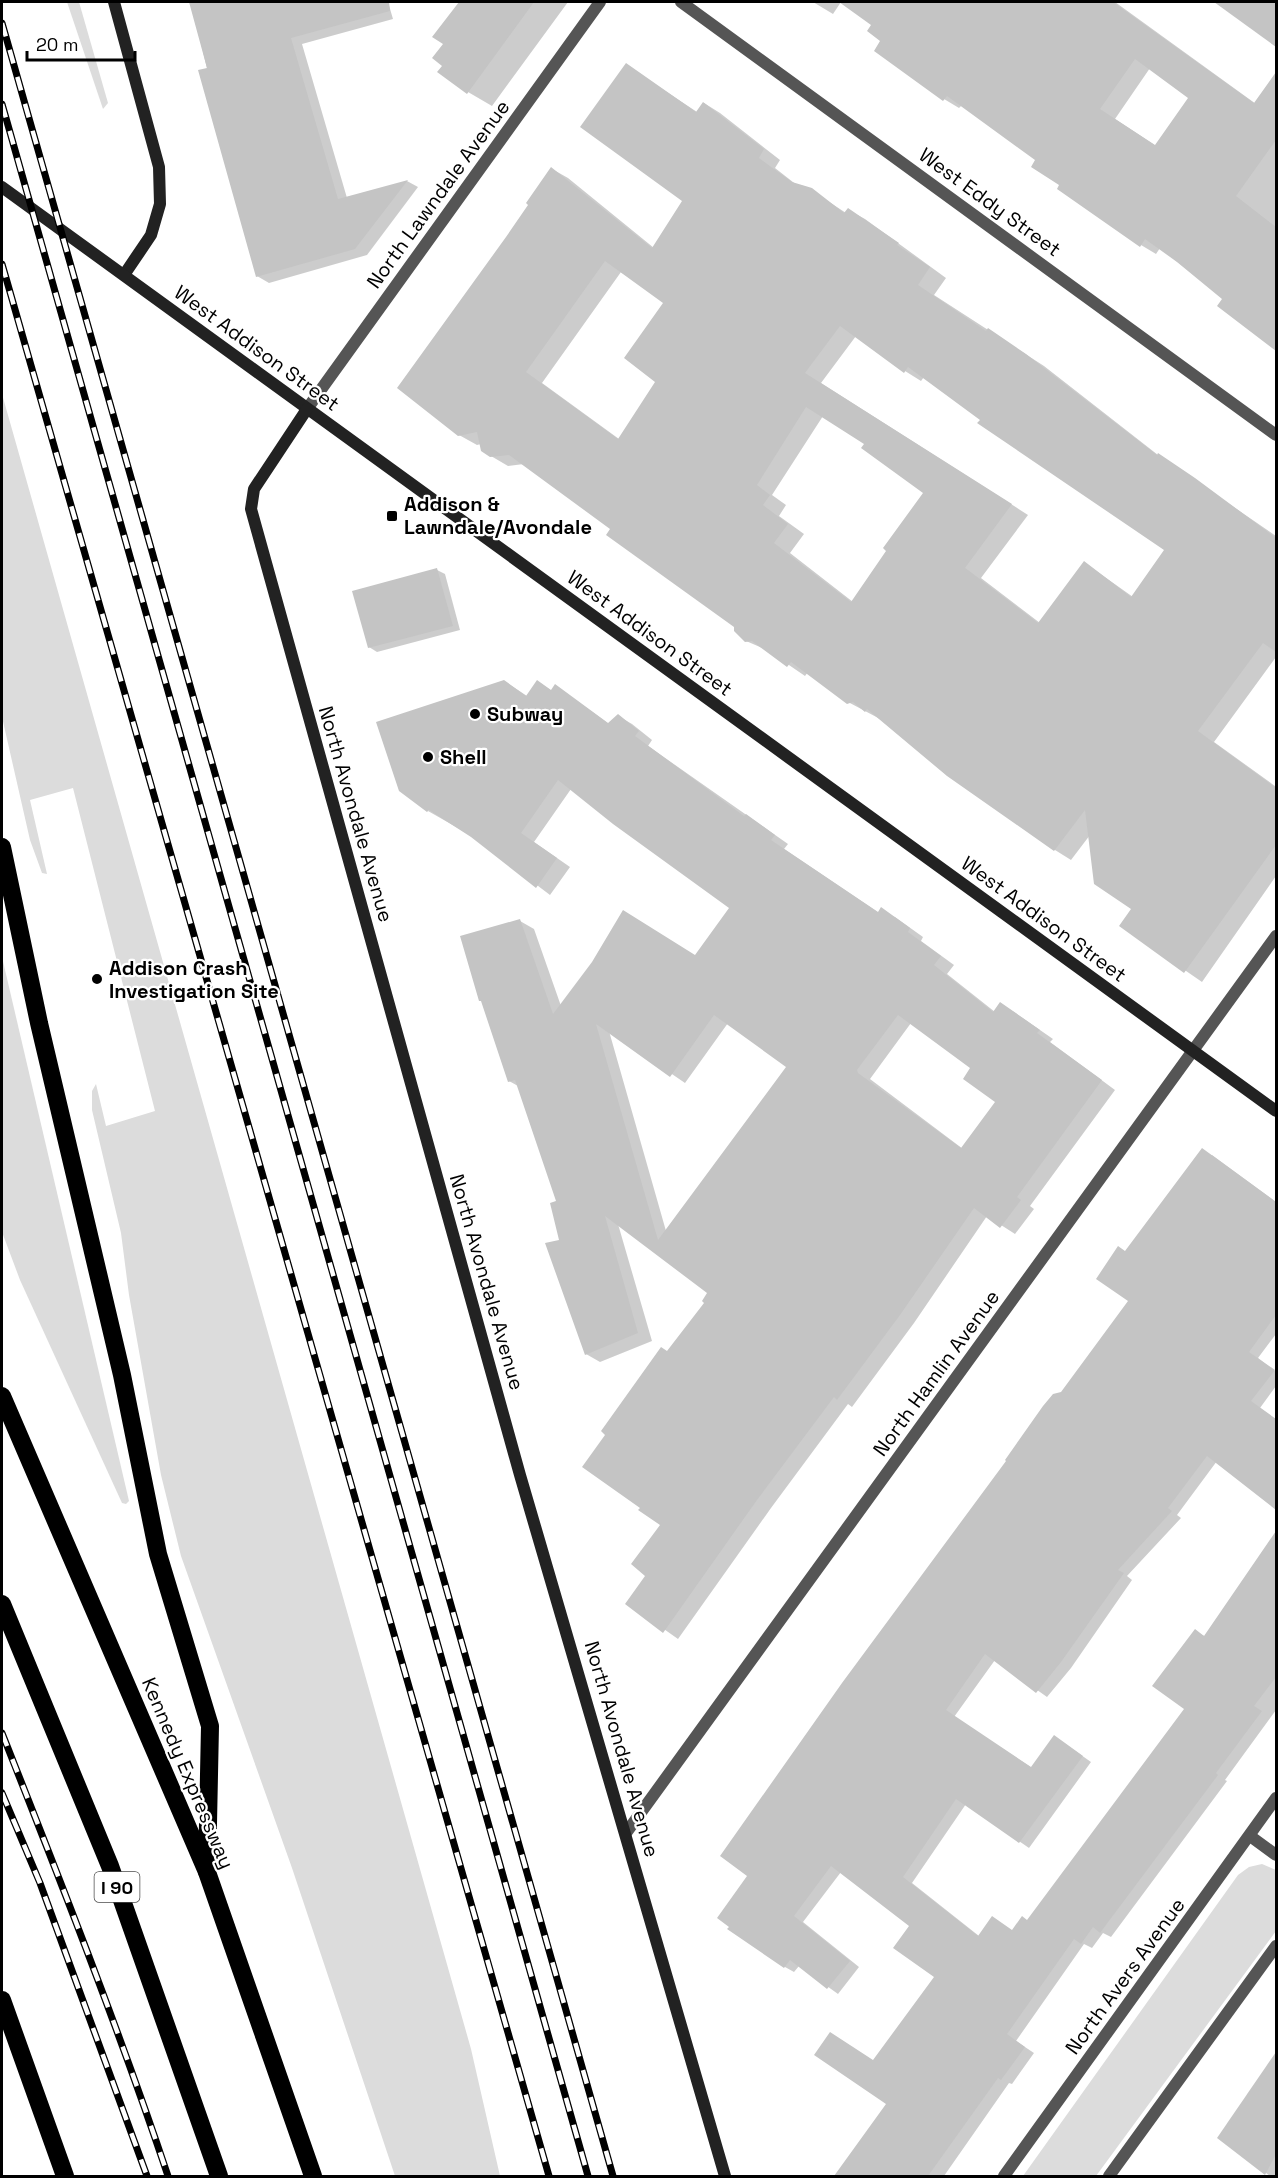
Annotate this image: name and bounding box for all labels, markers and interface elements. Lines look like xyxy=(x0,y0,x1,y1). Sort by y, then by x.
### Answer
scale bar xyxy=(27,24,135,62)
text: 20 m xyxy=(36,33,79,56)
street label: North Lawndale Avenue xyxy=(361,95,515,293)
street label: West Eddy Street xyxy=(914,142,1066,262)
street label: West Addison Street xyxy=(169,279,345,417)
place label: Addison & Lawndale/Avondale xyxy=(404,491,592,540)
marker: Addison & Lawndale/Avondale xyxy=(385,509,399,523)
street label: West Addison Street xyxy=(562,564,738,702)
place label: Subway xyxy=(487,701,563,727)
street label: North Avondale Avenue xyxy=(313,703,399,925)
marker: Subway xyxy=(468,707,482,721)
place label: Shell xyxy=(440,744,487,770)
marker: Shell xyxy=(421,750,435,764)
street label: West Addison Street xyxy=(956,850,1132,988)
place label: Addison Crash Investigation Site xyxy=(109,955,279,1004)
marker: Addison Crash Investigation Site xyxy=(90,972,104,986)
street label: North Avondale Avenue xyxy=(444,1171,530,1393)
street label: North Hamlin Avenue xyxy=(867,1285,1005,1461)
street label: North Avondale Avenue xyxy=(579,1638,665,1860)
street label: Kennedy Expressway xyxy=(136,1673,240,1873)
road number: I 90 xyxy=(94,1872,140,1902)
street label: North Avers Avenue xyxy=(1059,1893,1191,2059)

